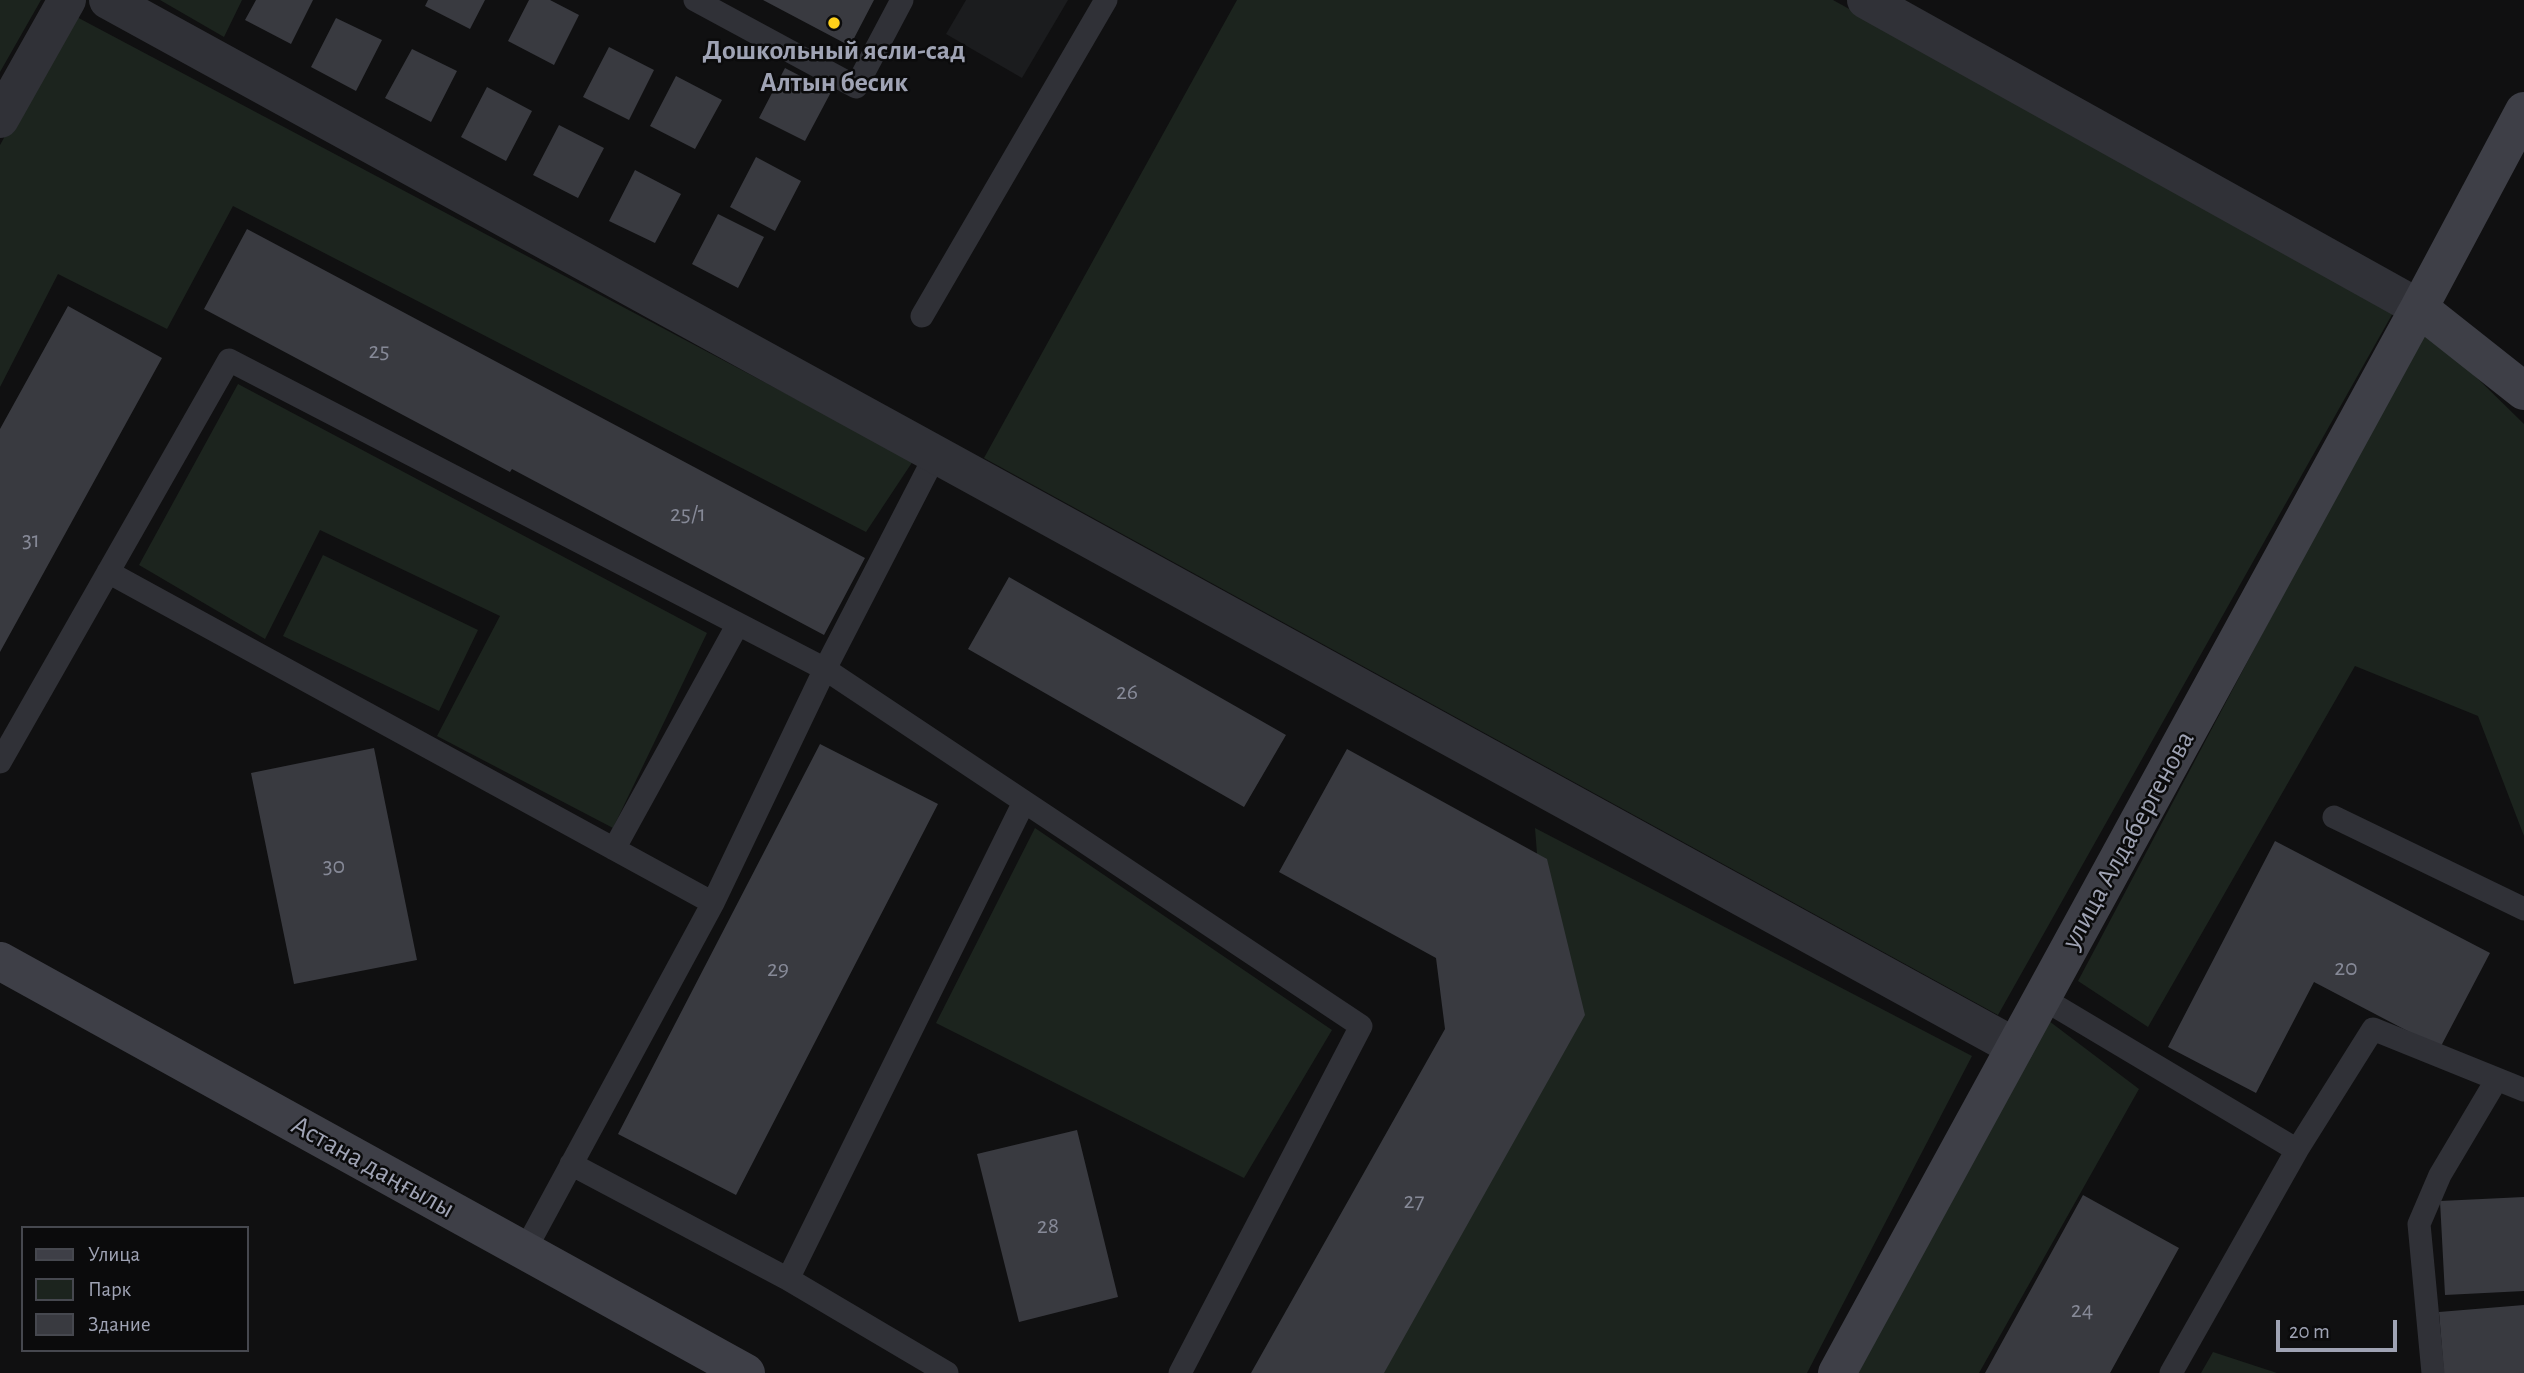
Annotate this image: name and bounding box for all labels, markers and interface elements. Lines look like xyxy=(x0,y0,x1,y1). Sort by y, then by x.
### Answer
marker: Дошкольный ясли-сад Алтын бесик xyxy=(826,15,842,31)
place label: Дошкольный ясли-сад Алтын бесик xyxy=(703,34,965,100)
house number: 25 xyxy=(369,337,389,365)
house number: 25/1 xyxy=(670,500,706,528)
house number: 31 xyxy=(22,526,40,554)
house number: 26 xyxy=(1116,678,1138,706)
street label: улица Алдабергенова xyxy=(2054,725,2202,955)
house number: 30 xyxy=(323,852,345,880)
house number: 20 xyxy=(2334,954,2358,982)
house number: 29 xyxy=(767,955,789,983)
street label: Астана даңғылы xyxy=(285,1108,461,1226)
house number: 27 xyxy=(1404,1187,1424,1215)
house number: 28 xyxy=(1037,1212,1059,1240)
legend xyxy=(21,1226,248,1352)
text: Улица xyxy=(88,1244,140,1265)
text: Парк xyxy=(88,1279,131,1300)
house number: 24 xyxy=(2071,1296,2093,1324)
scale bar xyxy=(2279,1306,2400,1350)
text: Здание xyxy=(88,1314,151,1335)
text: 20 m xyxy=(2289,1321,2330,1342)

